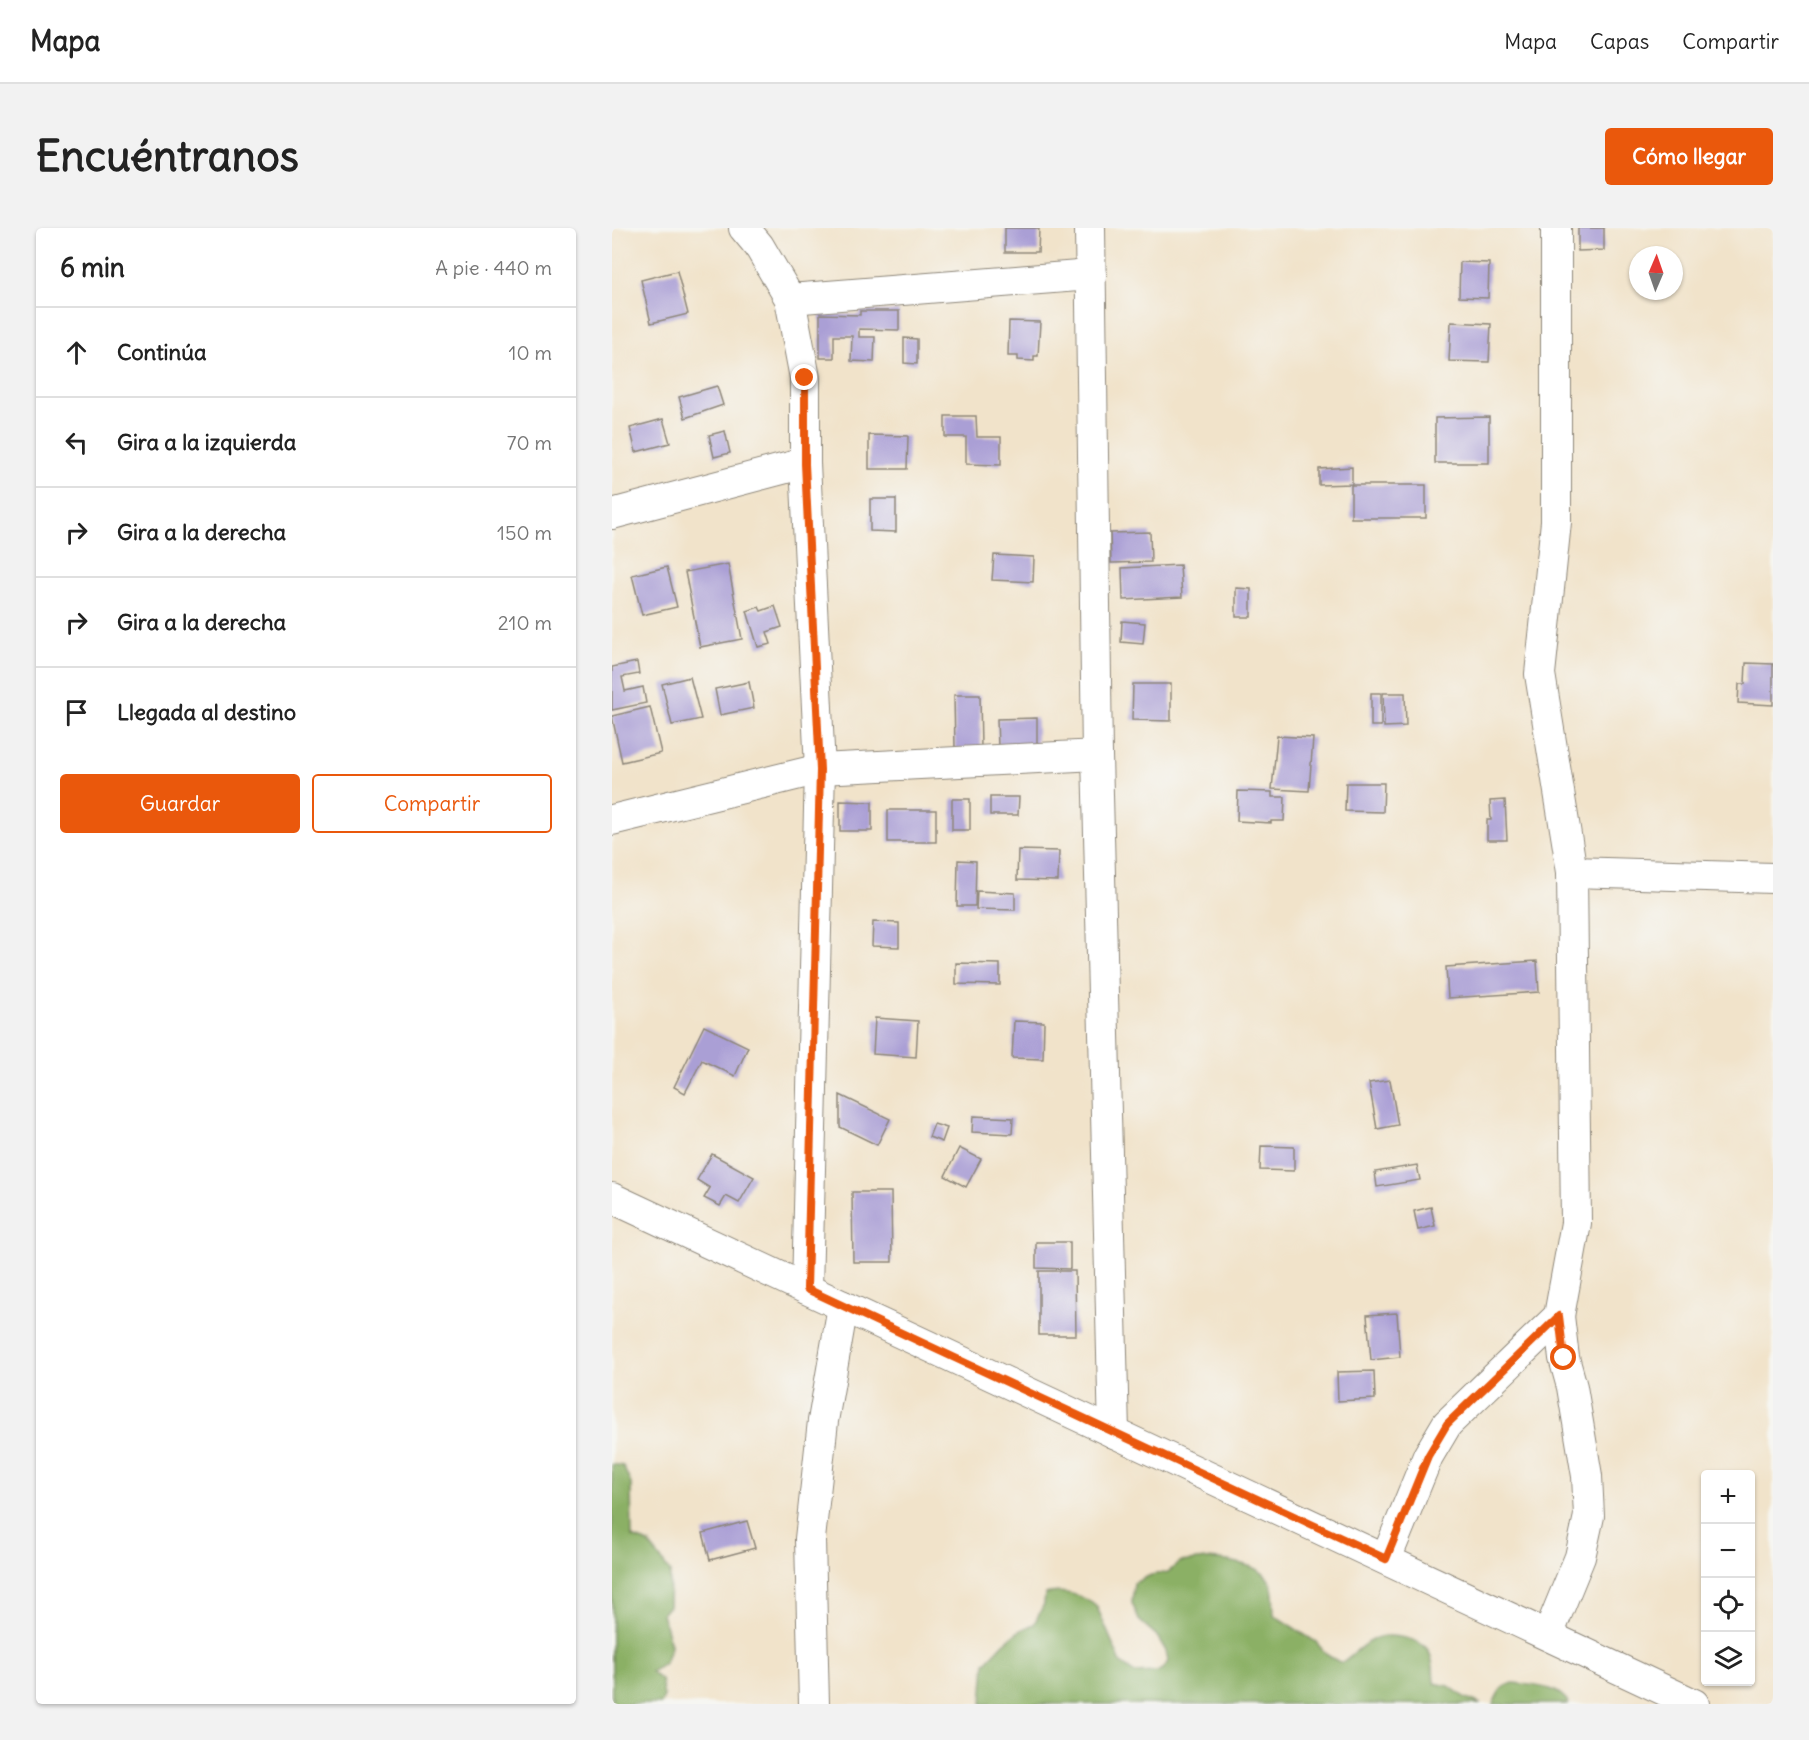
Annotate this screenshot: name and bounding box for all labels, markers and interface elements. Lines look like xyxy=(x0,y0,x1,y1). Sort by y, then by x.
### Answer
text: Mapa xyxy=(30,23,100,59)
text: Mapa xyxy=(1504,28,1557,55)
text: Capas xyxy=(1590,28,1649,55)
text: Compartir xyxy=(1682,28,1779,55)
button: Cómo llegar xyxy=(1605,128,1773,185)
text: Encuéntranos xyxy=(36,130,299,182)
north arrow xyxy=(1629,246,1683,300)
text: 6 min xyxy=(60,251,125,284)
text: A pie · 440 m xyxy=(435,255,552,280)
icon: ahead xyxy=(60,336,93,369)
text: Continúa xyxy=(117,338,206,366)
text: 10 m xyxy=(509,340,552,365)
route end xyxy=(791,364,817,390)
icon: left xyxy=(60,426,93,459)
text: Gira a la izquierda xyxy=(117,428,296,456)
text: 70 m xyxy=(507,430,552,455)
icon: right xyxy=(60,516,93,549)
text: Gira a la derecha xyxy=(117,518,286,546)
text: 150 m xyxy=(497,520,552,545)
icon: right xyxy=(60,606,93,639)
text: Gira a la derecha xyxy=(117,608,286,636)
text: 210 m xyxy=(498,610,552,635)
icon: arrive xyxy=(60,696,93,729)
text: Llegada al destino xyxy=(117,698,296,726)
button: Guardar xyxy=(60,774,300,833)
button: Compartir xyxy=(312,774,552,833)
route start xyxy=(1550,1344,1576,1370)
map controls xyxy=(1701,1470,1755,1686)
button: + xyxy=(1701,1470,1755,1524)
button: − xyxy=(1701,1524,1755,1578)
button: locate xyxy=(1701,1578,1755,1632)
button: layers xyxy=(1701,1632,1755,1686)

